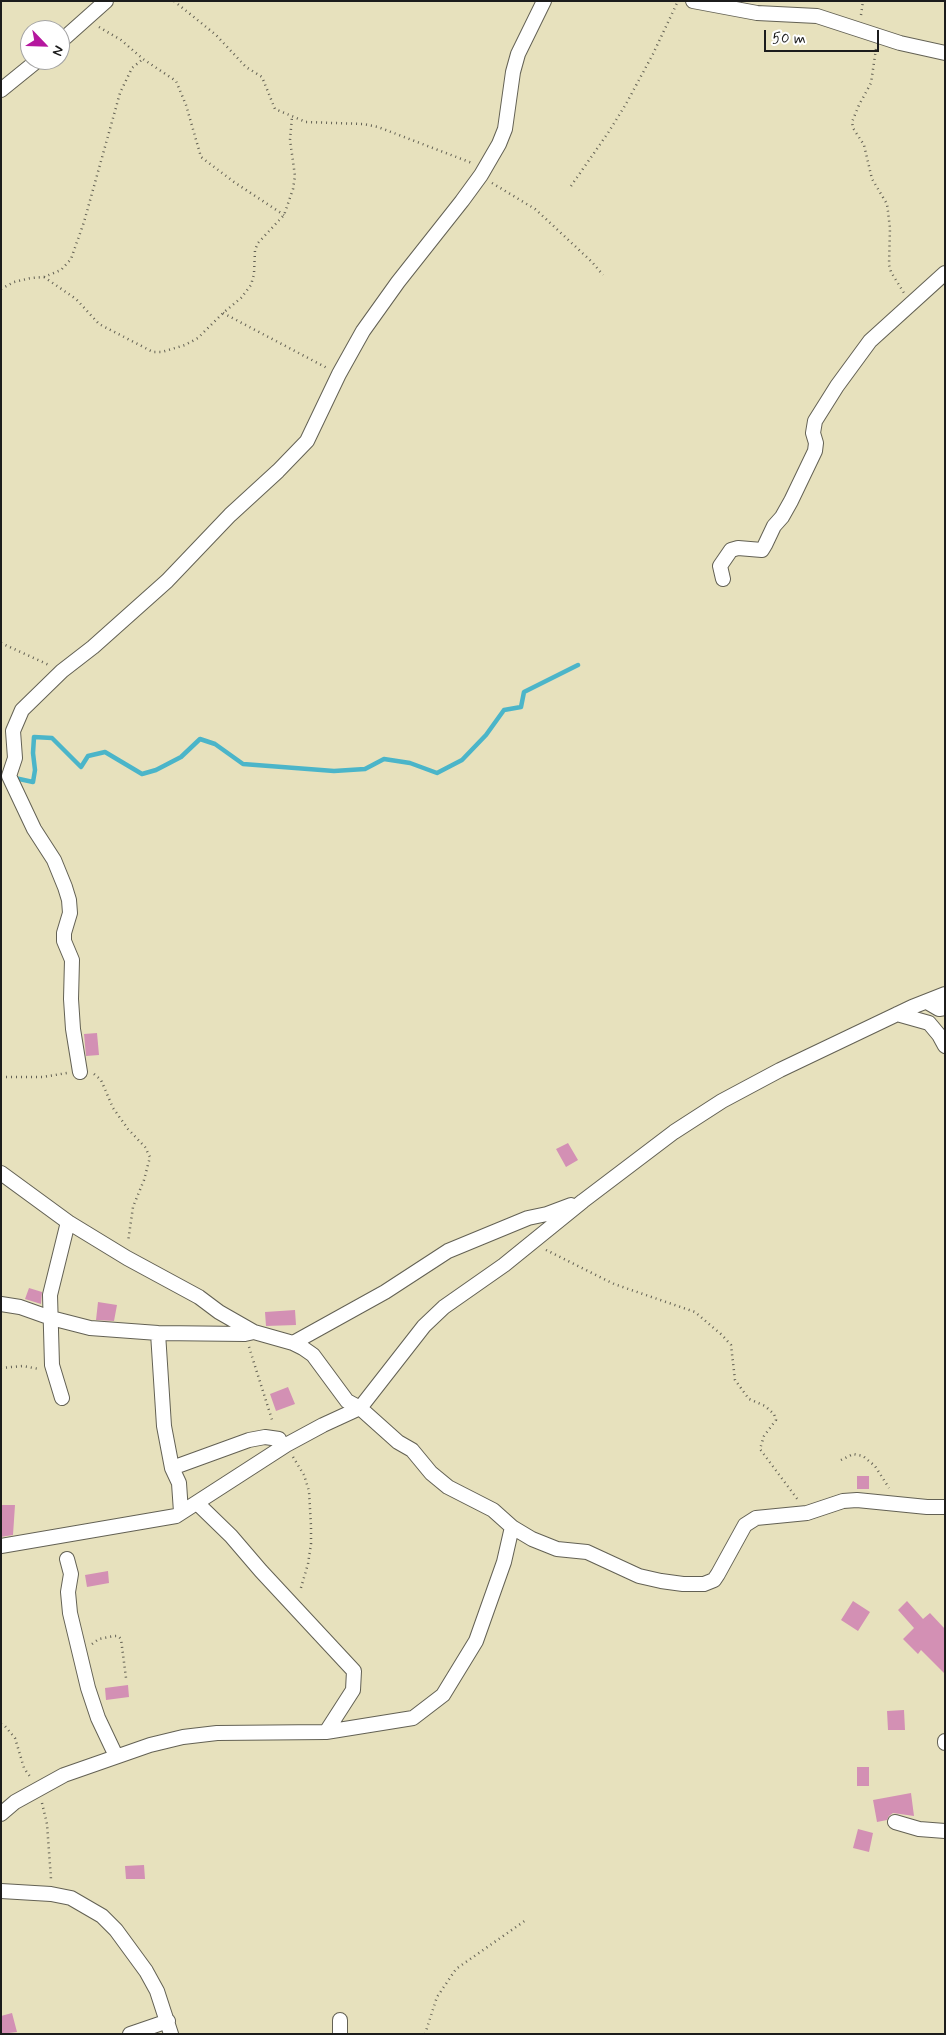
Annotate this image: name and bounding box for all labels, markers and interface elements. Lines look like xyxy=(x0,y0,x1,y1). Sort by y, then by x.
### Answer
north arrow xyxy=(20,20,70,70)
scale bar xyxy=(766,20,881,52)
text: 50 m xyxy=(772,29,806,49)
text: N xyxy=(48,43,68,59)

